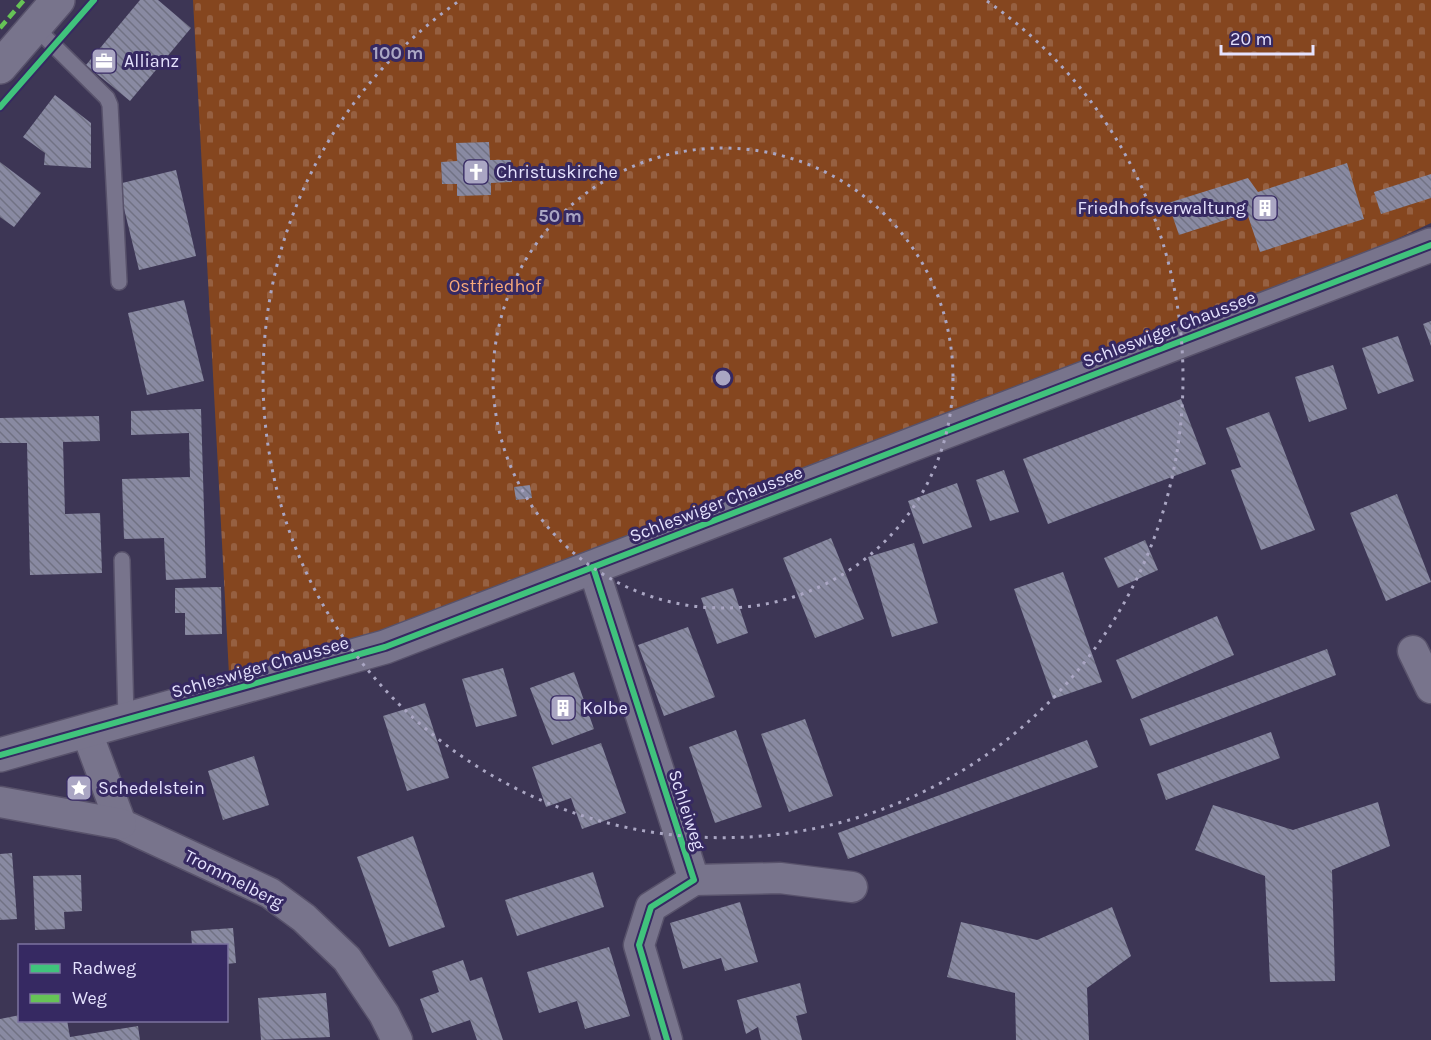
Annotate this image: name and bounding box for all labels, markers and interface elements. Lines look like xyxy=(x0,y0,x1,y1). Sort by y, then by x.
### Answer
scale bar xyxy=(1221,18,1312,56)
text: 20 m xyxy=(1230,28,1272,50)
text: 100 m xyxy=(373,42,423,64)
office icon: Allianz xyxy=(89,46,119,76)
place label: Allianz xyxy=(124,50,179,72)
church icon: Christuskirche xyxy=(461,157,491,187)
place label: Christuskirche xyxy=(496,161,618,183)
building icon: Friedhofsverwaltung xyxy=(1250,193,1280,223)
place label: Friedhofsverwaltung xyxy=(1077,197,1246,219)
text: 50 m xyxy=(538,205,582,227)
park label: Ostfriedhof xyxy=(449,275,542,297)
street label: Schleswiger Chaussee xyxy=(1079,286,1259,372)
centre of rings xyxy=(713,368,733,388)
street label: Schleswiger Chaussee xyxy=(626,461,806,547)
street label: Schleswiger Chaussee xyxy=(169,631,351,703)
building icon: Kolbe xyxy=(548,693,578,723)
place label: Kolbe xyxy=(582,697,628,719)
street label: Schleiweg xyxy=(664,767,710,853)
place icon: Schedelstein xyxy=(64,773,94,803)
place label: Schedelstein xyxy=(98,777,205,799)
street label: Trommelberg xyxy=(181,845,287,913)
legend xyxy=(18,944,228,1022)
text: Radweg xyxy=(72,957,136,979)
text: Weg xyxy=(72,987,107,1009)

